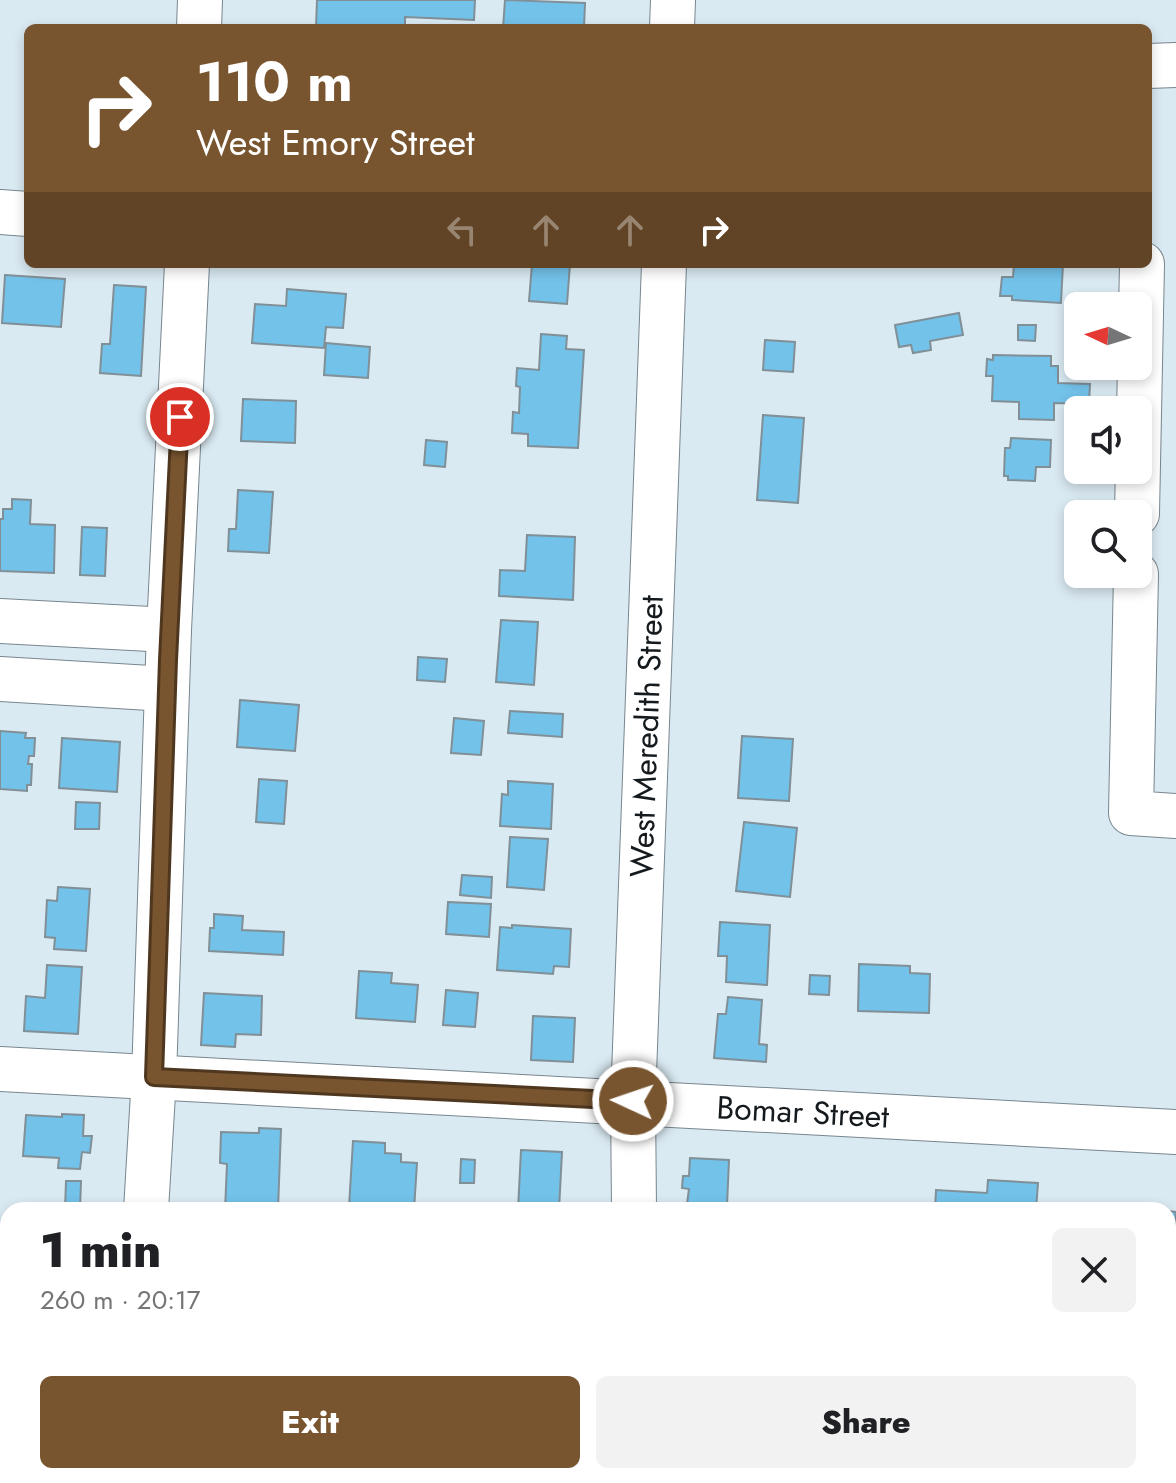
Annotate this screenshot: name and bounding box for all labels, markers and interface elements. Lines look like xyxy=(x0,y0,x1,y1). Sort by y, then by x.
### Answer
text: 110 m xyxy=(196,41,353,122)
icon: right xyxy=(64,56,168,160)
text: West Emory Street xyxy=(196,116,475,168)
icon: left xyxy=(440,208,484,252)
icon: ahead xyxy=(524,208,568,252)
icon: ahead xyxy=(608,208,652,252)
icon: right xyxy=(692,208,736,252)
north arrow xyxy=(1064,292,1152,380)
map controls xyxy=(1064,292,1152,588)
pin xyxy=(146,383,214,451)
icon: arrive xyxy=(158,395,202,439)
button: sound xyxy=(1064,396,1152,484)
button: search xyxy=(1064,500,1152,588)
street label: West Meredith Street xyxy=(618,594,675,878)
position arrow xyxy=(591,1059,675,1143)
street label: Bomar Street xyxy=(715,1084,891,1140)
text: 1 min xyxy=(40,1216,161,1285)
button: close xyxy=(1052,1228,1136,1312)
text: 260 m · 20:17 xyxy=(40,1281,200,1319)
button: Exit xyxy=(40,1376,580,1468)
button: Share xyxy=(596,1376,1136,1468)

